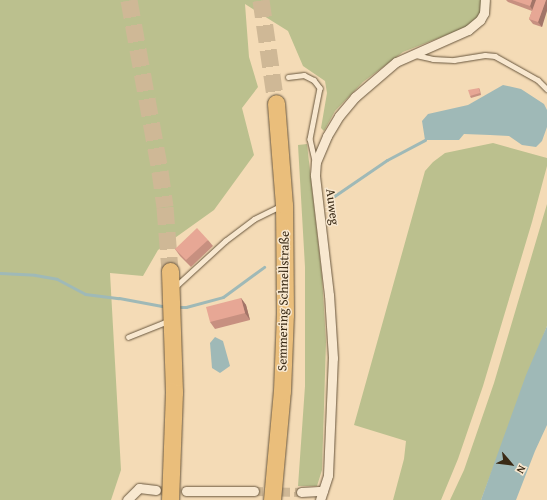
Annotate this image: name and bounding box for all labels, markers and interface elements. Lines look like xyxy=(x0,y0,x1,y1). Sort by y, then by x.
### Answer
street label: Auweg xyxy=(322,188,342,226)
street label: Semmering Schnellstraße xyxy=(275,231,293,371)
north arrow xyxy=(491,444,531,484)
text: N xyxy=(513,463,530,477)

